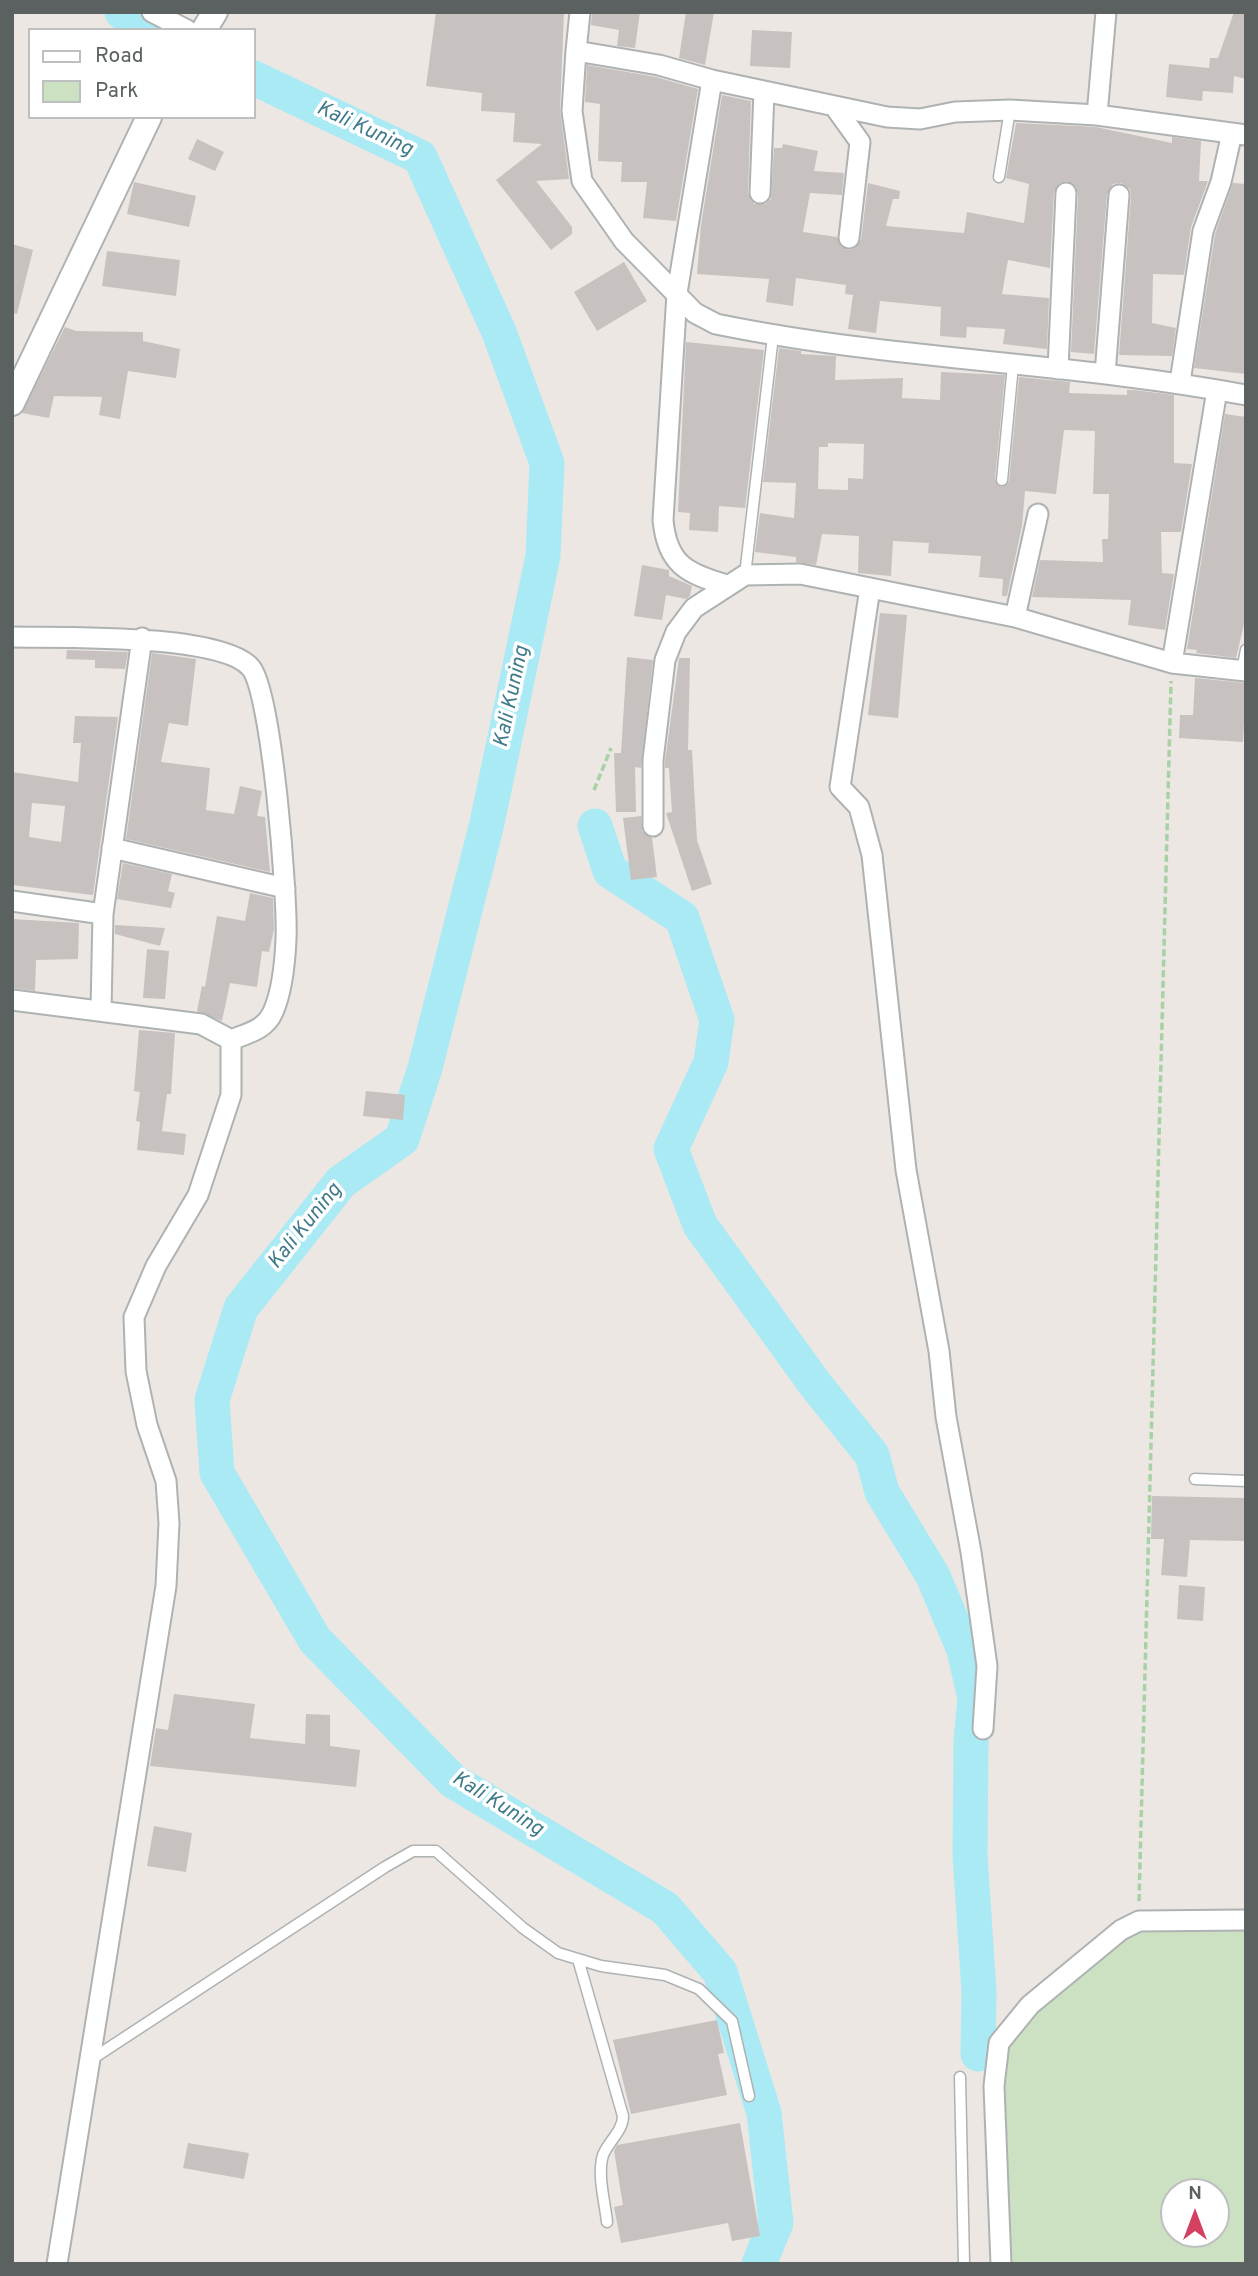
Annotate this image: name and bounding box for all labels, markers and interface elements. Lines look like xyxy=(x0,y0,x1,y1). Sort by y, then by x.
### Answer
legend xyxy=(28,28,256,119)
text: Road xyxy=(95,43,144,70)
text: Park xyxy=(95,78,138,105)
water label: Kali Kuning xyxy=(312,97,416,163)
water label: Kali Kuning xyxy=(490,644,536,750)
water label: Kali Kuning xyxy=(264,1179,348,1275)
water label: Kali Kuning xyxy=(447,1767,547,1843)
north arrow xyxy=(1160,2178,1230,2248)
text: N xyxy=(1188,2182,1202,2206)

